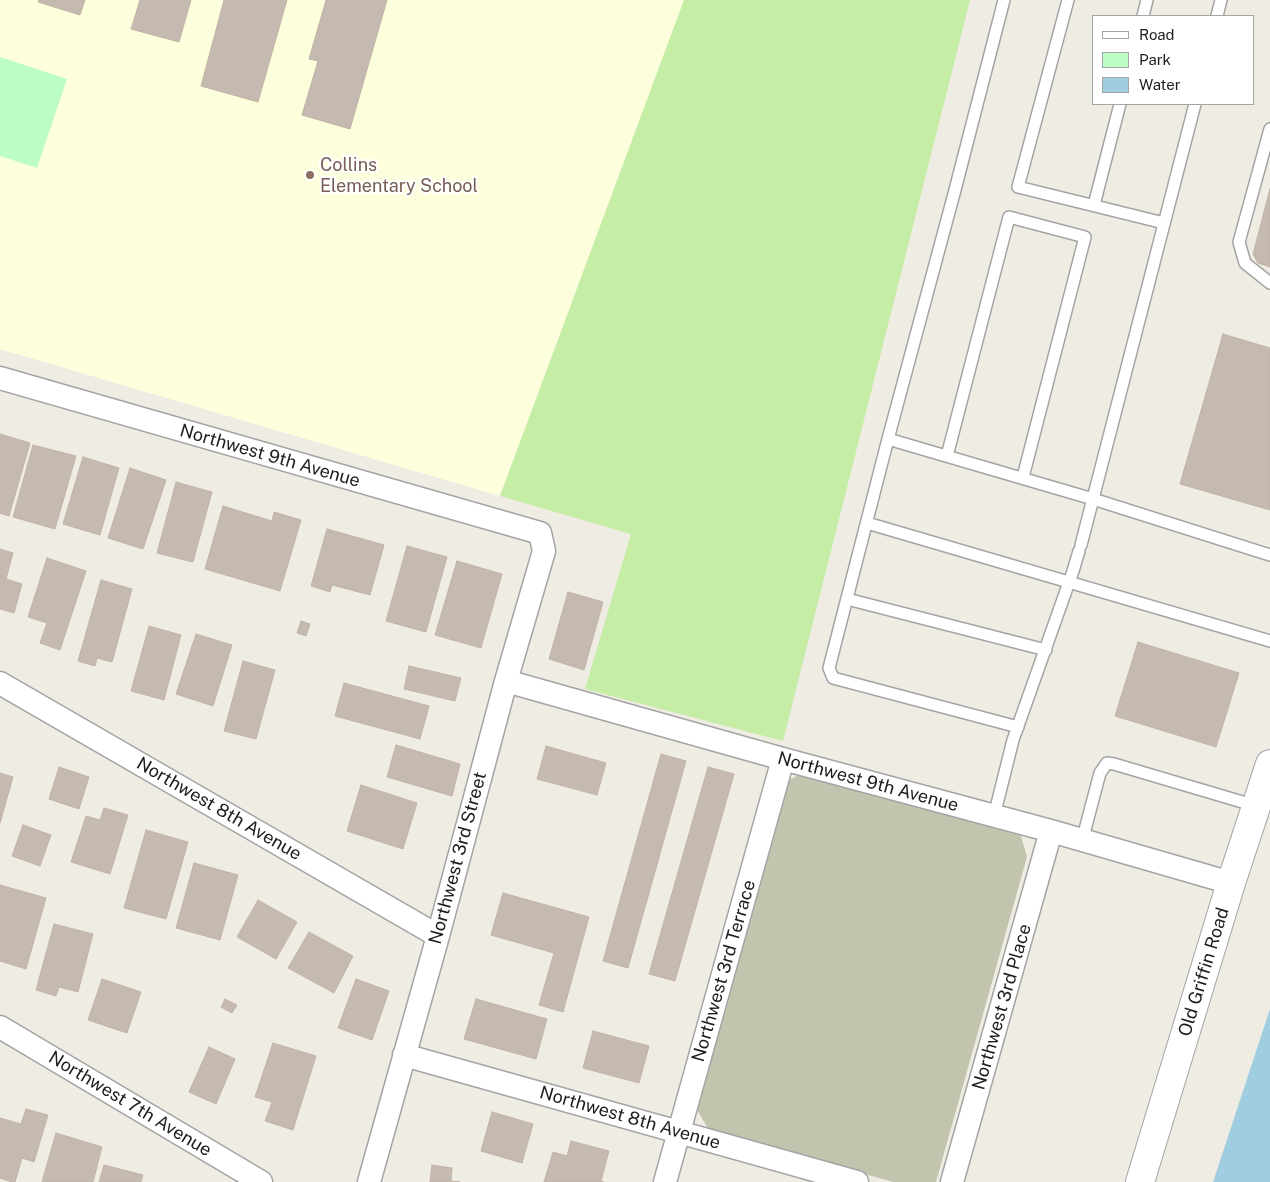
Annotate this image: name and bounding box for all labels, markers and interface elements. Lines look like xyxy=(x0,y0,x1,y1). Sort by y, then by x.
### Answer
legend xyxy=(1092,15,1255,105)
text: Road xyxy=(1139,26,1175,43)
text: Park xyxy=(1139,51,1171,68)
text: Water xyxy=(1139,76,1181,93)
place label: Collins Elementary School xyxy=(320,154,478,196)
marker: Collins Elementary School xyxy=(304,169,316,181)
street label: Northwest 9th Avenue xyxy=(177,420,363,492)
street label: Northwest 9th Avenue xyxy=(775,747,961,817)
street label: Northwest 8th Avenue xyxy=(133,753,305,865)
street label: Northwest 3rd Street xyxy=(425,769,491,947)
street label: Northwest 3rd Terrace xyxy=(688,877,760,1065)
street label: Old Griffin Road xyxy=(1174,905,1234,1039)
street label: Northwest 3rd Place xyxy=(968,921,1036,1093)
street label: Northwest 7th Avenue xyxy=(45,1047,215,1161)
street label: Northwest 8th Avenue xyxy=(537,1082,723,1154)

